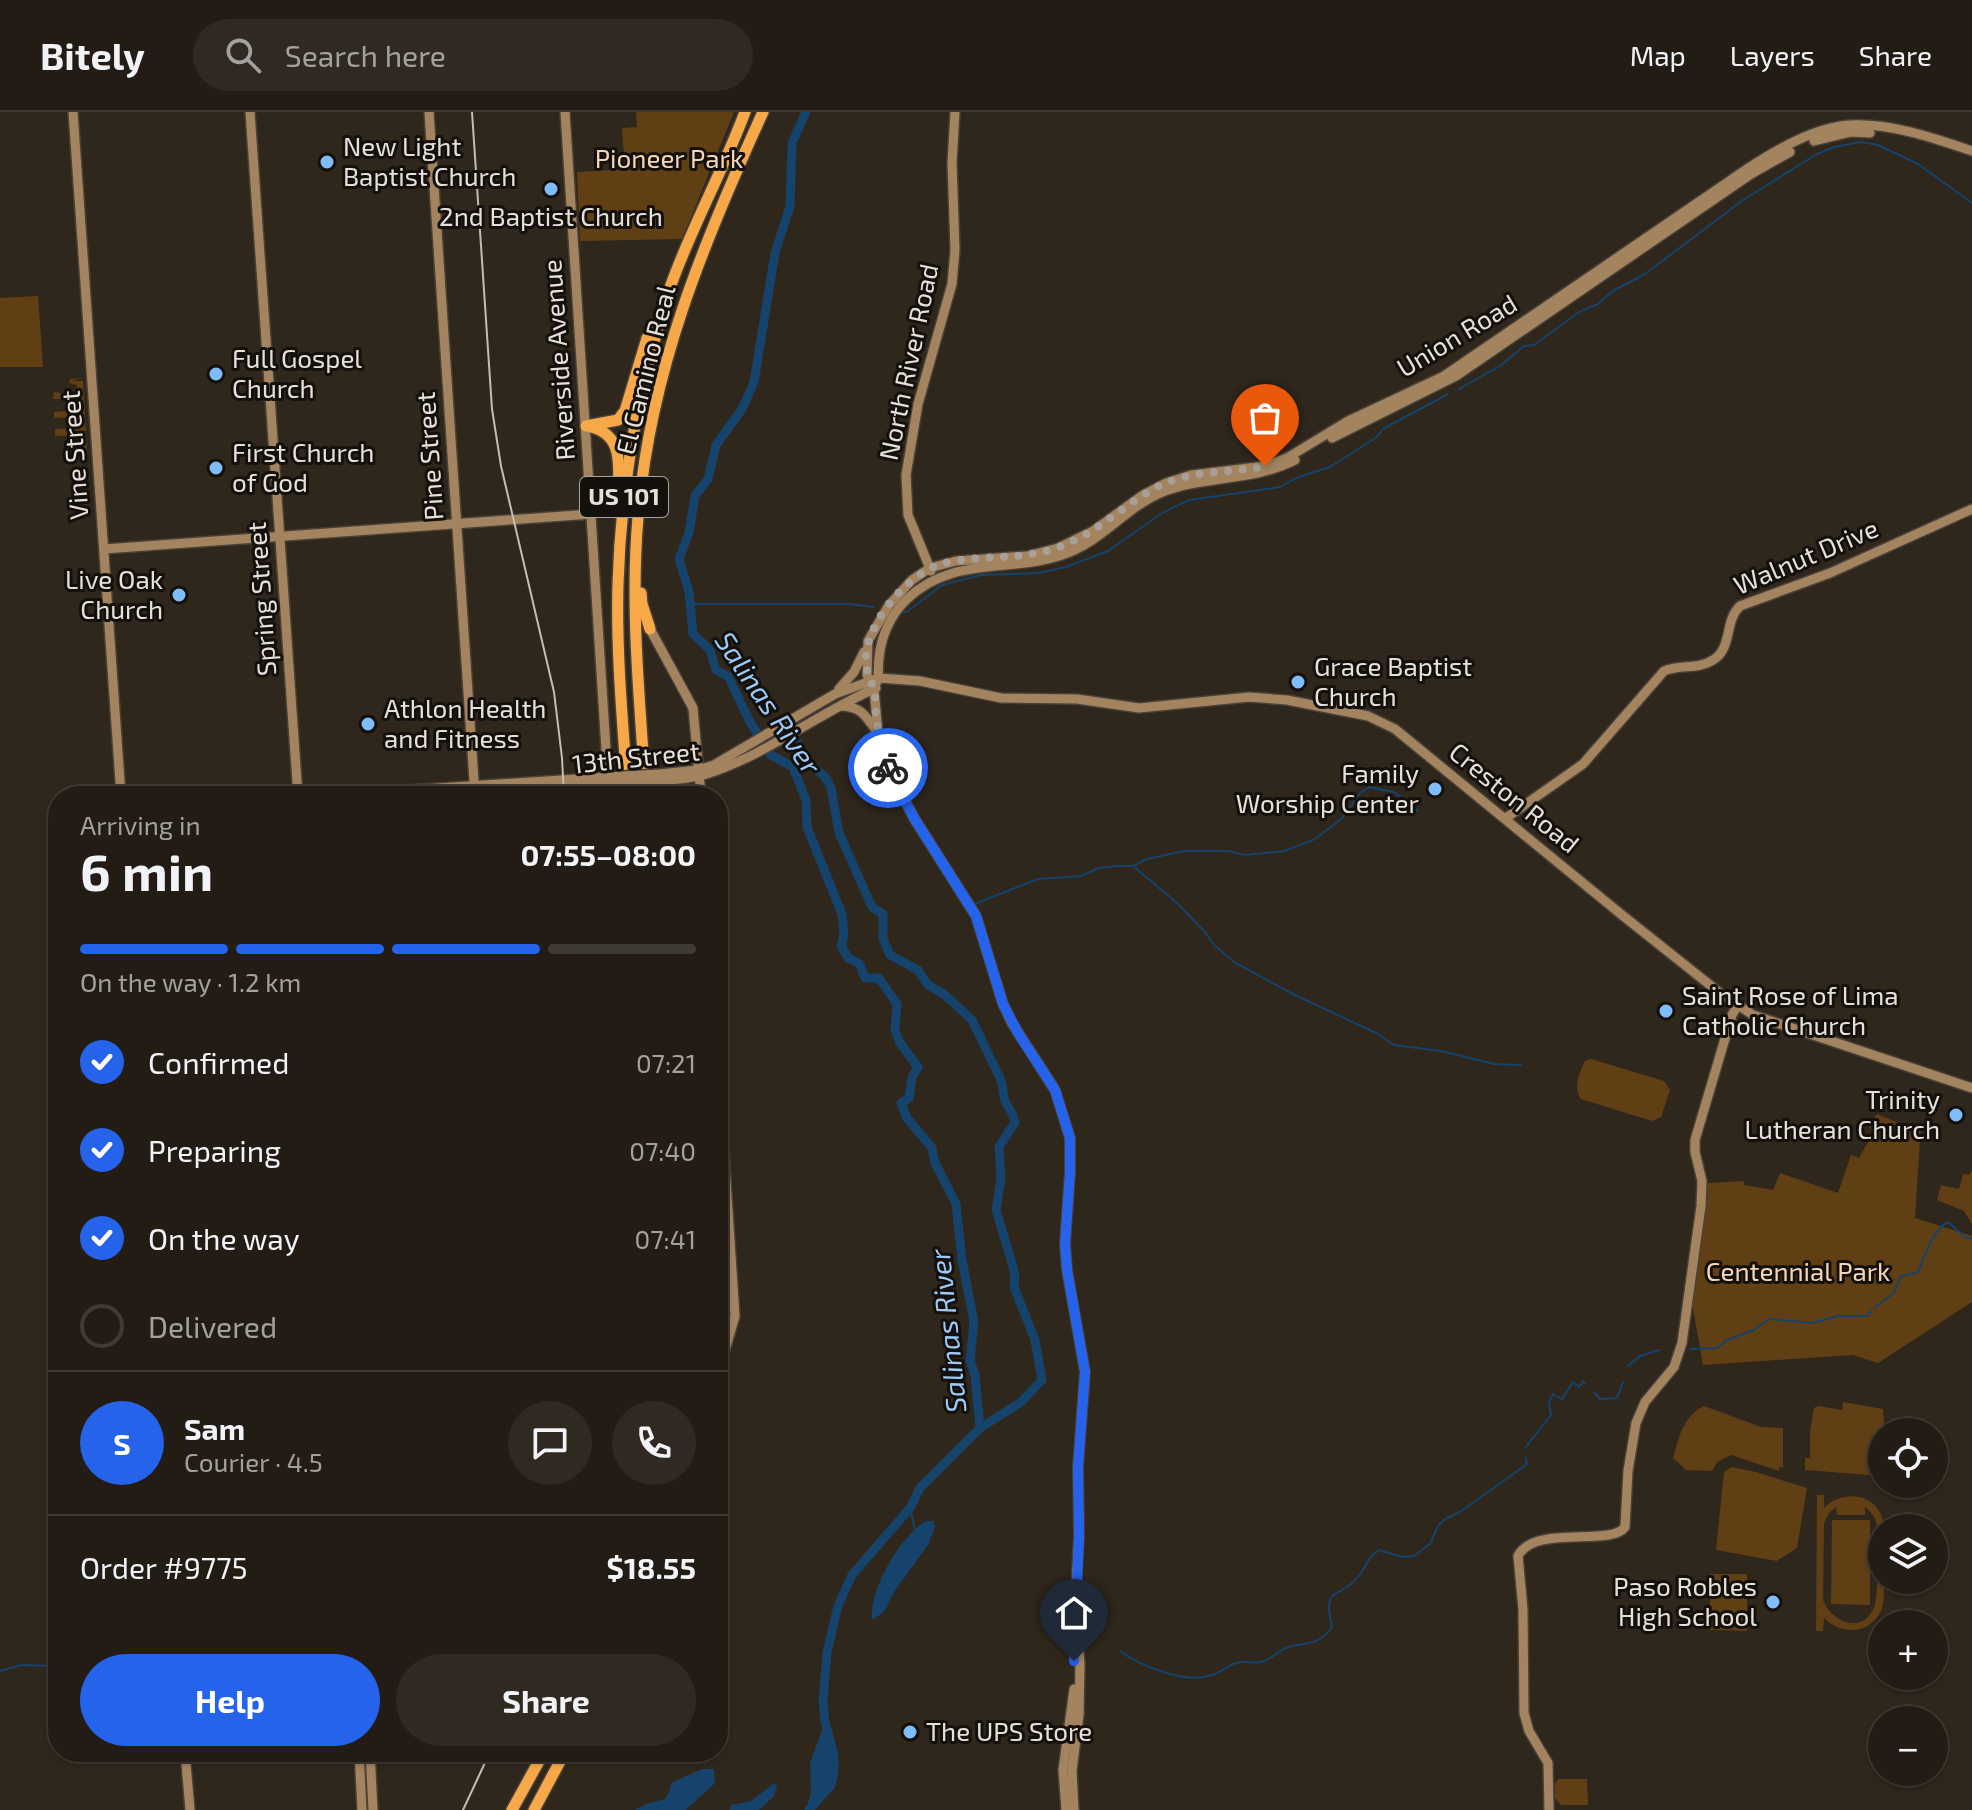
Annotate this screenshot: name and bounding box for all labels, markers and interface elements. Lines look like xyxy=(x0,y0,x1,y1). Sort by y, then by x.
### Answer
search box xyxy=(193,19,753,91)
text: Bitely xyxy=(40,32,145,78)
icon: search xyxy=(221,33,265,77)
text: Search here xyxy=(285,37,446,73)
text: Map xyxy=(1630,38,1686,72)
text: Layers xyxy=(1730,38,1815,72)
text: Share xyxy=(1859,38,1932,72)
place label: New Light Baptist Church xyxy=(343,130,516,191)
park label: Pioneer Park xyxy=(595,142,743,173)
marker: New Light Baptist Church xyxy=(318,153,336,171)
marker: 2nd Baptist Church xyxy=(542,180,560,198)
place label: 2nd Baptist Church xyxy=(439,200,663,231)
street label: Riverside Avenue xyxy=(535,259,580,462)
street label: North River Road xyxy=(872,261,943,463)
street label: El Camino Real xyxy=(609,282,681,457)
street label: Union Road xyxy=(1391,287,1522,383)
place label: Full Gospel Church xyxy=(232,342,362,403)
marker: Full Gospel Church xyxy=(207,365,225,383)
pin xyxy=(1231,384,1299,466)
street label: Vine Street xyxy=(54,389,93,521)
street label: Pine Street xyxy=(409,391,448,521)
icon: bag xyxy=(1243,396,1287,440)
place label: First Church of God xyxy=(232,436,374,497)
marker: First Church of God xyxy=(207,459,225,477)
road number: US 101 xyxy=(580,477,668,517)
street label: Walnut Drive xyxy=(1729,511,1882,600)
street label: Spring Street xyxy=(240,521,281,677)
place label: Live Oak Church xyxy=(65,563,163,624)
marker: Live Oak Church xyxy=(170,586,188,604)
water label: Salinas River xyxy=(709,625,829,781)
place label: Grace Baptist Church xyxy=(1314,650,1472,711)
marker: Grace Baptist Church xyxy=(1289,673,1307,691)
place label: Athlon Health and Fitness xyxy=(384,692,546,753)
marker: Athlon Health and Fitness xyxy=(359,715,377,733)
courier xyxy=(848,728,928,808)
street label: 13th Street xyxy=(571,734,701,779)
street label: Creston Road xyxy=(1444,735,1586,858)
icon: bike xyxy=(866,746,910,790)
place label: Family Worship Center xyxy=(1236,757,1419,818)
marker: Family Worship Center xyxy=(1426,780,1444,798)
text: Arriving in xyxy=(80,809,201,840)
text: 07:55–08:00 xyxy=(520,836,696,872)
text: 6 min xyxy=(80,839,213,901)
text: On the way · 1.2 km xyxy=(80,966,301,997)
place label: Saint Rose of Lima Catholic Church xyxy=(1682,979,1899,1040)
marker: Saint Rose of Lima Catholic Church xyxy=(1657,1002,1675,1020)
icon: check xyxy=(80,1040,124,1084)
text: Confirmed xyxy=(148,1044,289,1080)
text: 07:21 xyxy=(636,1047,696,1078)
place label: Trinity Lutheran Church xyxy=(1745,1083,1940,1144)
marker: Trinity Lutheran Church xyxy=(1947,1106,1965,1124)
icon: check xyxy=(80,1128,124,1172)
text: Preparing xyxy=(148,1132,281,1168)
text: 07:40 xyxy=(629,1135,696,1166)
icon: check xyxy=(80,1216,124,1260)
text: On the way xyxy=(148,1220,300,1256)
text: 07:41 xyxy=(635,1223,696,1254)
water label: Salinas River xyxy=(921,1247,973,1415)
park label: Centennial Park xyxy=(1706,1255,1890,1286)
text: Delivered xyxy=(148,1308,277,1344)
button: chat xyxy=(508,1401,592,1485)
button: phone xyxy=(612,1401,696,1485)
text: Sam xyxy=(184,1410,245,1446)
map controls xyxy=(1868,1418,1948,1786)
button: locate xyxy=(1868,1418,1948,1498)
text: S xyxy=(113,1425,131,1461)
text: Courier · 4.5 xyxy=(184,1446,323,1477)
button: layers xyxy=(1868,1514,1948,1594)
text: Order #9775 xyxy=(80,1549,248,1585)
text: $18.55 xyxy=(607,1549,696,1585)
place label: Paso Robles High School xyxy=(1613,1570,1757,1631)
pin xyxy=(1040,1579,1108,1661)
icon: home xyxy=(1052,1591,1096,1635)
marker: Paso Robles High School xyxy=(1764,1593,1782,1611)
button: + xyxy=(1868,1610,1948,1690)
button: Help xyxy=(80,1654,380,1746)
button: Share xyxy=(396,1654,696,1746)
button: − xyxy=(1868,1706,1948,1786)
place label: The UPS Store xyxy=(926,1715,1092,1746)
marker: The UPS Store xyxy=(901,1723,919,1741)

